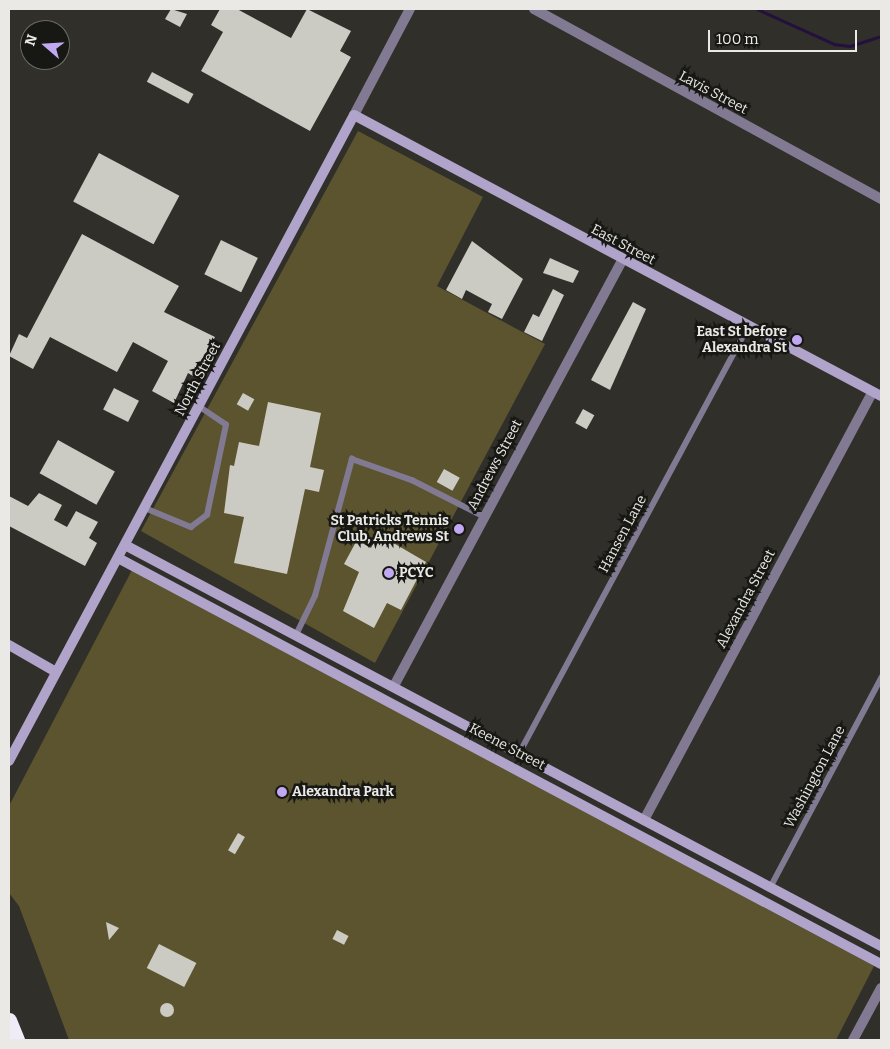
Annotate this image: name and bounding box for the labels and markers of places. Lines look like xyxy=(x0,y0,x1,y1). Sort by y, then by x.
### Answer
place label: East St before Alexandra St xyxy=(696,324,787,357)
marker: East St before Alexandra St xyxy=(791,334,803,346)
place label: St Patricks Tennis Club, Andrews St xyxy=(330,513,449,546)
marker: St Patricks Tennis Club, Andrews St xyxy=(453,523,465,535)
place label: PCYC xyxy=(399,565,434,581)
marker: PCYC xyxy=(383,567,395,579)
place label: Alexandra Park xyxy=(292,784,394,800)
marker: Alexandra Park xyxy=(276,786,288,798)

